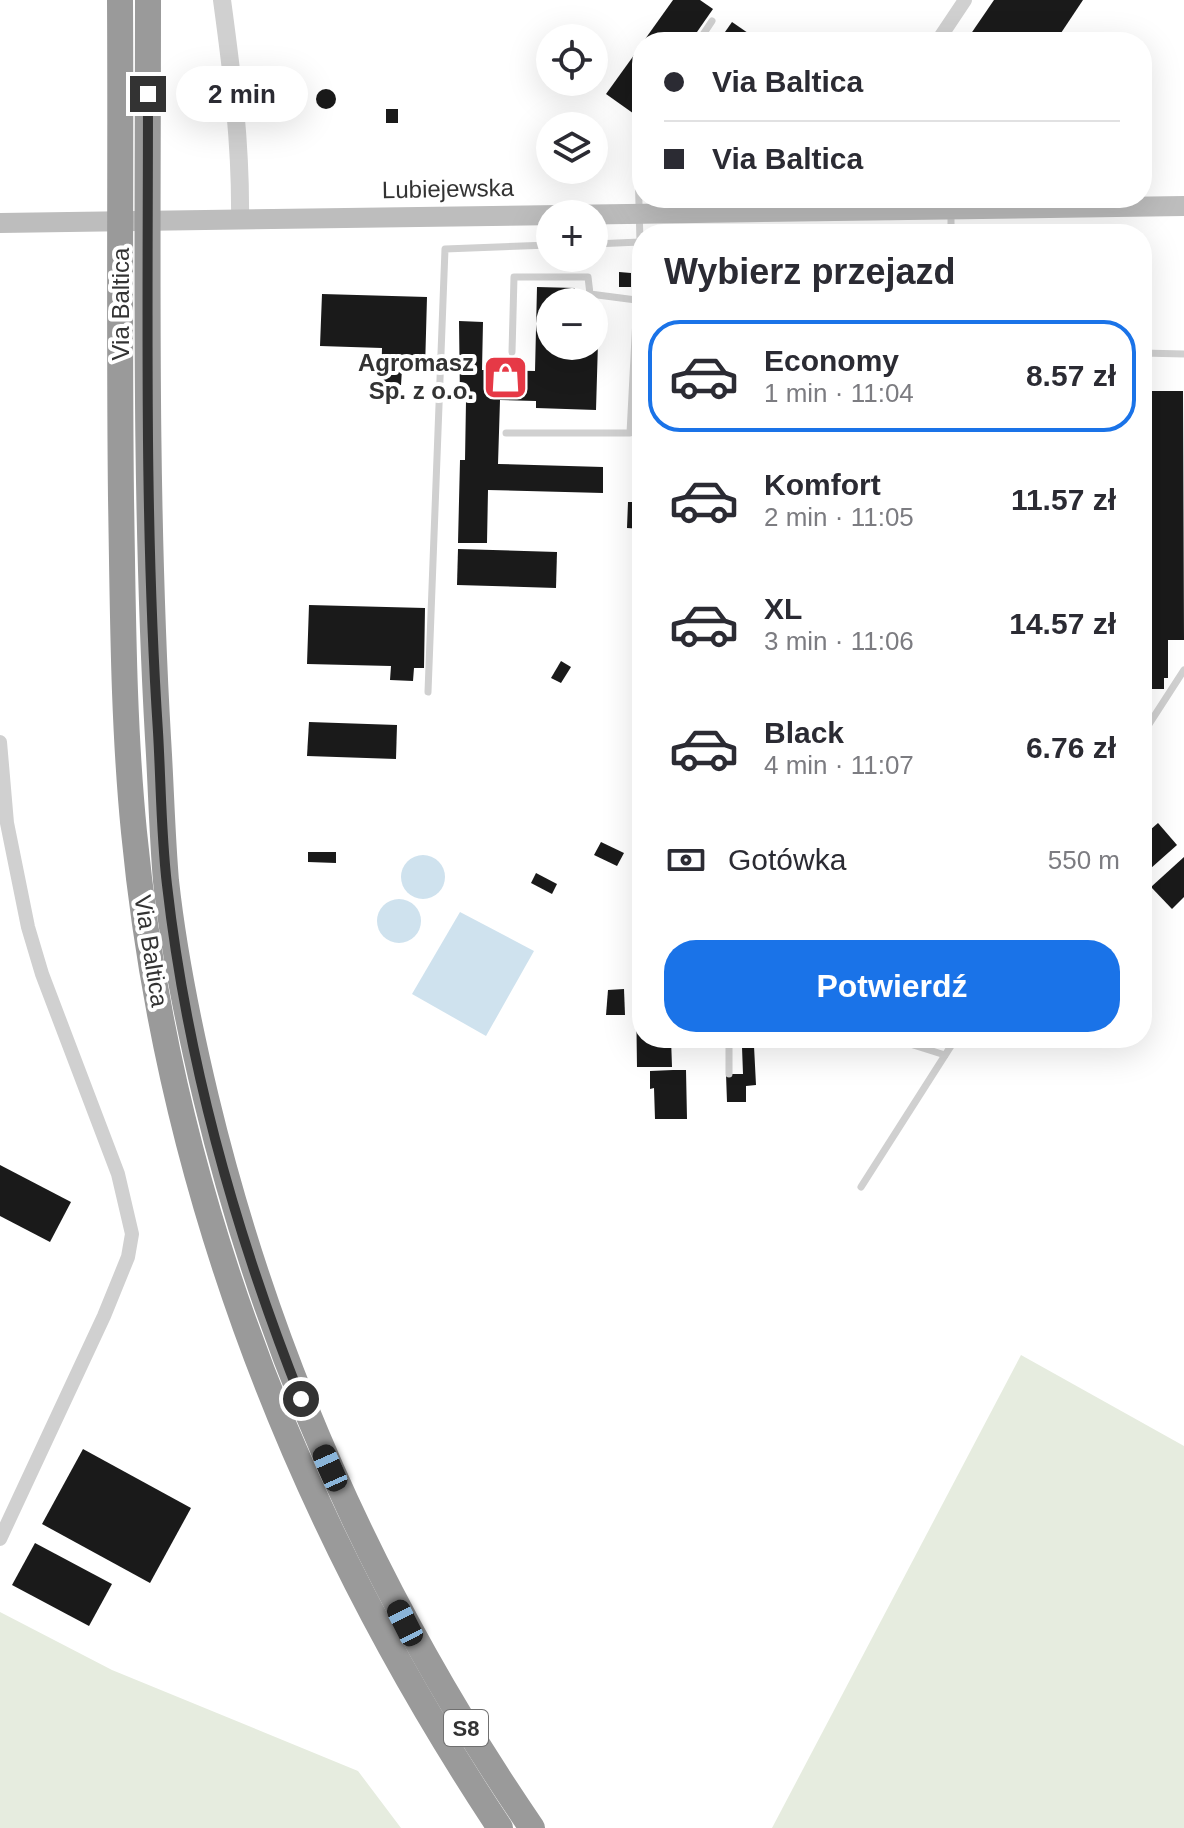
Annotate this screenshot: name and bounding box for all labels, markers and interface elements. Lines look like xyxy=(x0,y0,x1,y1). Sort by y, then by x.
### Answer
map controls xyxy=(536,24,608,360)
button: locate xyxy=(536,24,608,96)
text: Via Baltica xyxy=(712,65,863,98)
callout: 2 min xyxy=(176,66,308,122)
route end xyxy=(130,76,166,112)
text: 2 min xyxy=(208,79,276,109)
button: layers xyxy=(536,112,608,184)
text: Via Baltica xyxy=(712,142,863,175)
street label: Lubiejewska xyxy=(382,174,515,203)
button: + xyxy=(536,200,608,272)
street label: Via Baltica xyxy=(107,247,134,360)
text: Wybierz przejazd xyxy=(664,251,955,292)
button: − xyxy=(536,288,608,360)
icon: car xyxy=(668,340,740,412)
text: Economy xyxy=(764,344,899,377)
place label: Agromasz Sp. z o.o. xyxy=(358,349,474,404)
shop icon: Agromasz Sp. z o.o. xyxy=(481,353,529,401)
text: 8.57 zł xyxy=(1026,359,1116,392)
text: 1 min · 11:04 xyxy=(764,378,914,408)
icon: car xyxy=(668,464,740,536)
text: Komfort xyxy=(764,468,881,501)
text: 11.57 zł xyxy=(1011,483,1116,516)
text: 2 min · 11:05 xyxy=(764,502,914,532)
icon: car xyxy=(668,588,740,660)
text: XL xyxy=(764,592,802,625)
text: 14.57 zł xyxy=(1009,607,1116,640)
text: 3 min · 11:06 xyxy=(764,626,914,656)
icon: car xyxy=(668,712,740,784)
text: Black xyxy=(764,716,844,749)
text: 6.76 zł xyxy=(1026,731,1116,764)
text: 4 min · 11:07 xyxy=(764,750,914,780)
icon: cash xyxy=(664,838,708,882)
text: Gotówka xyxy=(728,843,846,876)
text: 550 m xyxy=(1048,845,1120,875)
street label: Via Baltica xyxy=(129,893,174,1009)
button: Potwierdź xyxy=(664,940,1120,1032)
route start xyxy=(283,1381,319,1417)
car xyxy=(309,1441,351,1495)
car xyxy=(383,1596,427,1650)
road number: S8 xyxy=(444,1710,488,1746)

